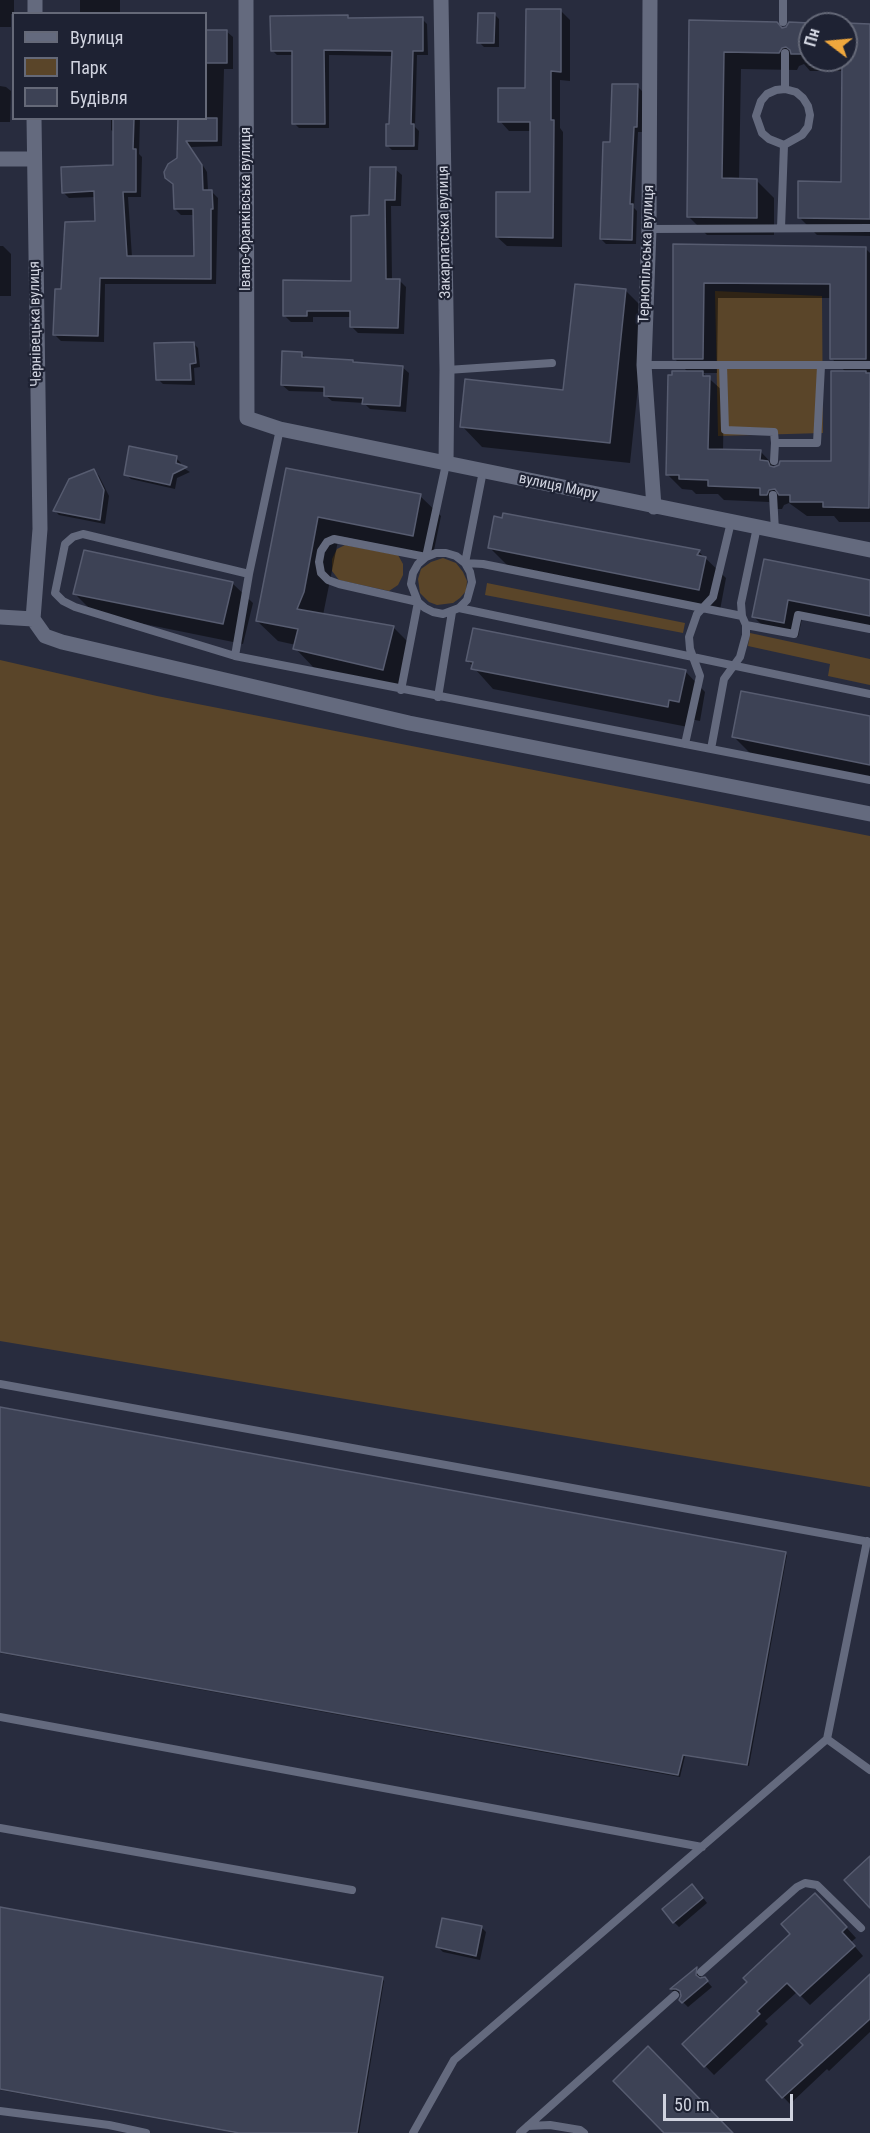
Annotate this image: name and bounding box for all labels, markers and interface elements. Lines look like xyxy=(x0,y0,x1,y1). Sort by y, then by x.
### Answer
legend xyxy=(12,12,207,120)
north arrow xyxy=(798,12,858,72)
text: Пн xyxy=(801,26,824,49)
text: Вулиця xyxy=(70,27,124,48)
text: Парк xyxy=(70,57,107,78)
text: Будівля xyxy=(70,87,128,108)
street label: Івано-Франківська вулиця xyxy=(237,127,255,291)
street label: Закарпатська вулиця xyxy=(435,165,455,299)
street label: Тернопільська вулиця xyxy=(636,185,658,323)
street label: Чернівецька вулиця xyxy=(26,261,46,387)
street label: вулиця Миру xyxy=(517,470,599,504)
scale bar xyxy=(666,2082,796,2120)
text: 50 m xyxy=(674,2094,709,2115)

